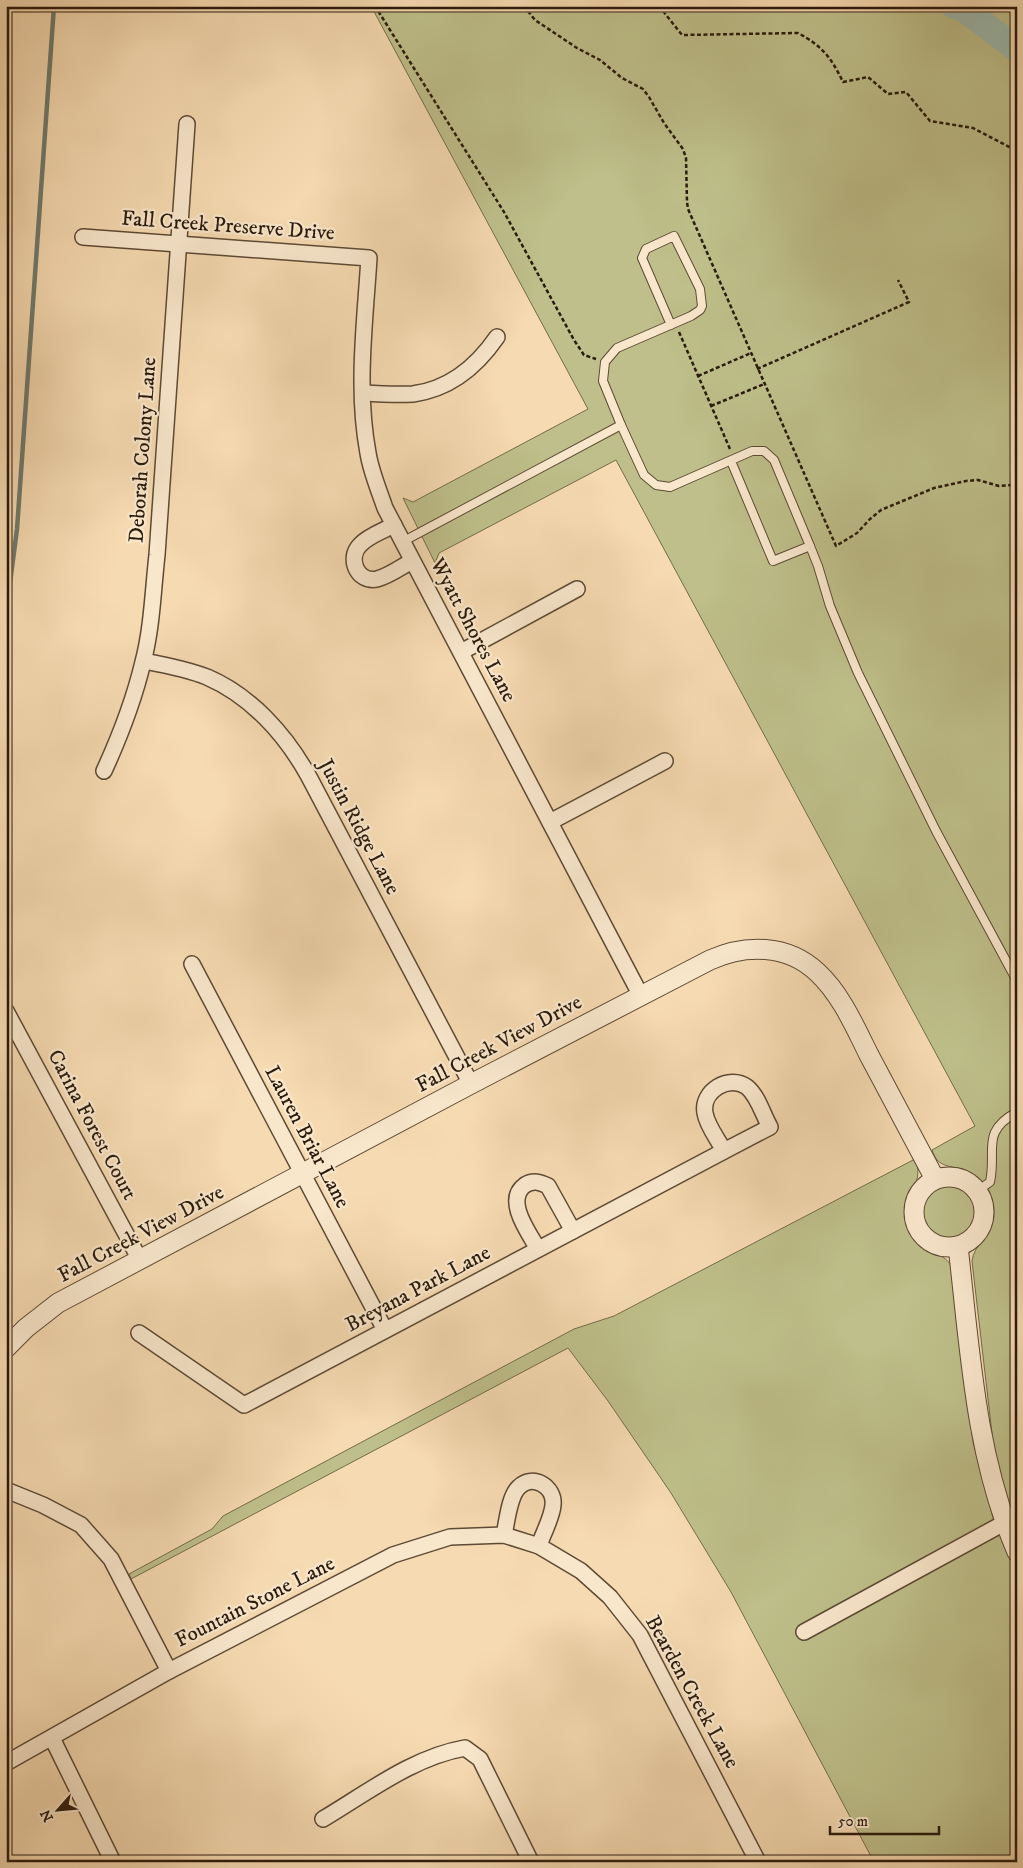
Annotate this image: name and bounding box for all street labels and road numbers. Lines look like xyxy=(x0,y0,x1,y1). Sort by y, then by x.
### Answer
street label: Fall Creek Preserve Drive xyxy=(120,206,336,246)
street label: Deborah Colony Lane xyxy=(124,356,162,544)
street label: Wyatt Shores Lane xyxy=(424,553,522,707)
street label: Justin Ridge Lane xyxy=(311,753,406,899)
street label: Fall Creek View Drive xyxy=(412,989,587,1099)
street label: Carina Forest Court xyxy=(41,1045,143,1205)
street label: Lauren Briar Lane xyxy=(259,1061,356,1213)
street label: Fall Creek View Drive xyxy=(54,1179,229,1289)
street label: Breyana Park Lane xyxy=(341,1240,495,1338)
street label: Fountain Stone Lane xyxy=(171,1550,339,1653)
street label: Bearden Creek Lane xyxy=(639,1611,745,1773)

